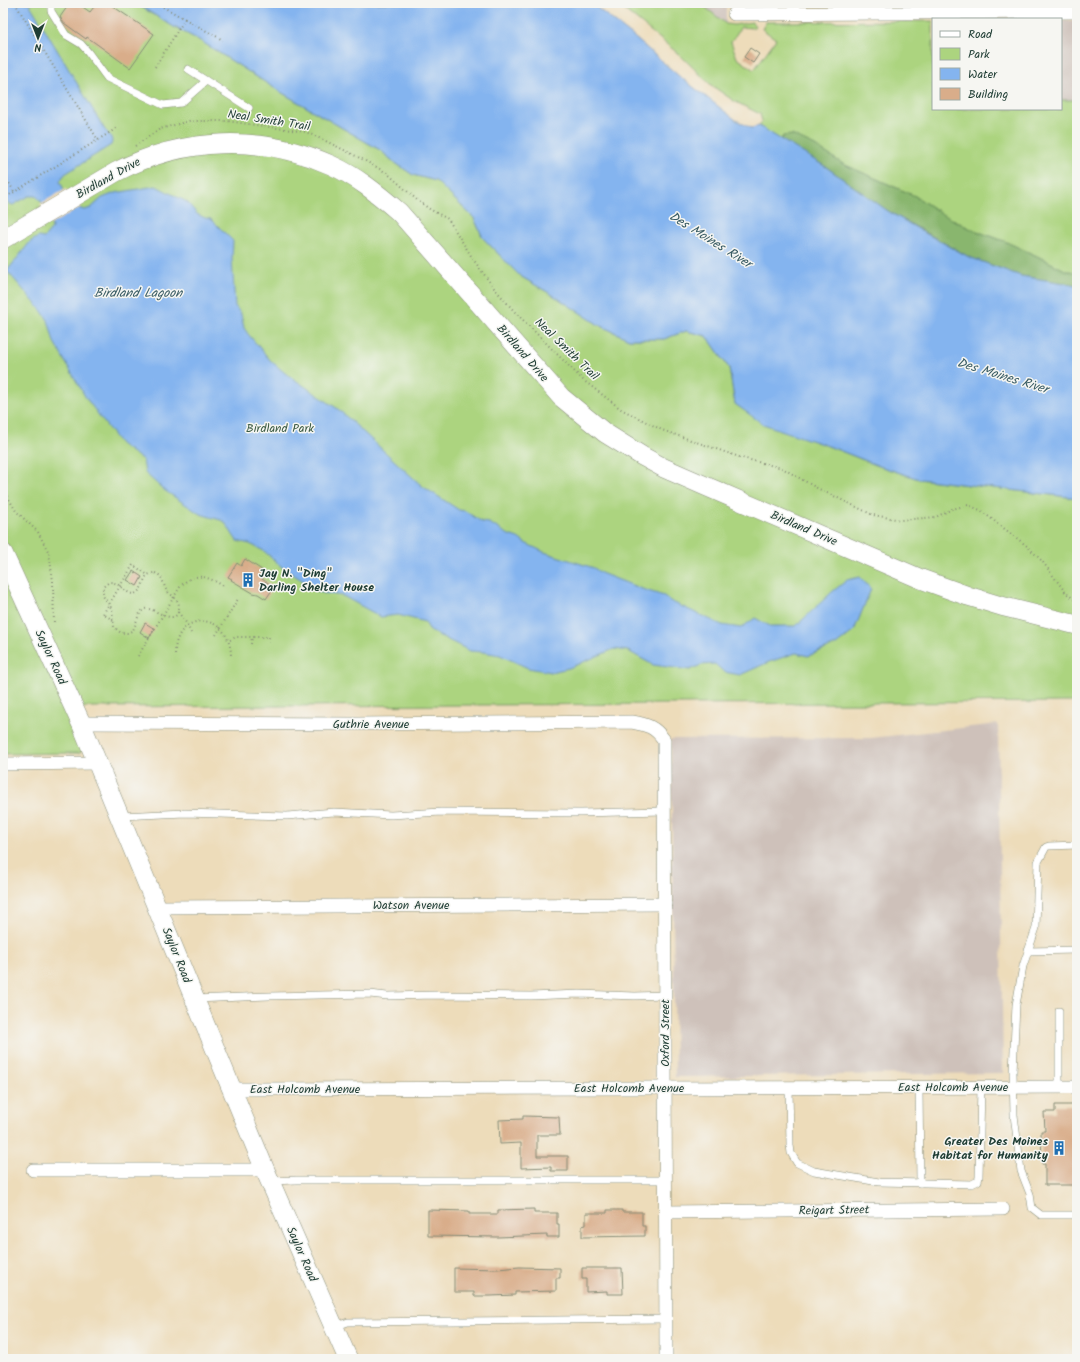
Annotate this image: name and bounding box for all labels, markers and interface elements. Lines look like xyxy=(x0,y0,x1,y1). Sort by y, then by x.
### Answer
north arrow xyxy=(18,18,58,58)
legend xyxy=(932,18,1062,110)
text: Road xyxy=(968,25,993,44)
text: N xyxy=(34,38,41,56)
text: Park xyxy=(968,45,990,64)
text: Water xyxy=(968,65,998,84)
text: Building xyxy=(968,85,1008,104)
street label: Neal Smith Trail xyxy=(226,105,312,136)
street label: Birdland Drive xyxy=(72,153,145,204)
water label: Des Moines River xyxy=(665,206,758,276)
water label: Birdland Lagoon xyxy=(94,283,183,304)
street label: Neal Smith Trail xyxy=(530,314,603,385)
street label: Birdland Drive xyxy=(492,320,554,387)
water label: Des Moines River xyxy=(955,353,1053,401)
park label: Birdland Park xyxy=(246,419,314,438)
street label: Birdland Drive xyxy=(767,506,841,551)
place label: Jay N. "Ding" Darling Shelter House xyxy=(259,564,374,597)
building icon: Jay N. "Ding" Darling Shelter House xyxy=(240,572,256,588)
street label: Saylor Road xyxy=(29,627,72,689)
street label: Guthrie Avenue xyxy=(333,715,410,734)
street label: Watson Avenue xyxy=(373,896,450,915)
street label: Saylor Road xyxy=(157,924,197,987)
street label: Oxford Street xyxy=(656,999,675,1067)
street label: East Holcomb Avenue xyxy=(898,1078,1009,1097)
street label: East Holcomb Avenue xyxy=(574,1079,685,1098)
street label: East Holcomb Avenue xyxy=(250,1080,361,1099)
place label: Greater Des Moines Habitat for Humanity xyxy=(932,1132,1049,1165)
building icon: Greater Des Moines Habitat for Humanity xyxy=(1051,1140,1067,1156)
street label: Reigart Street xyxy=(799,1200,870,1221)
street label: Saylor Road xyxy=(281,1223,323,1286)

